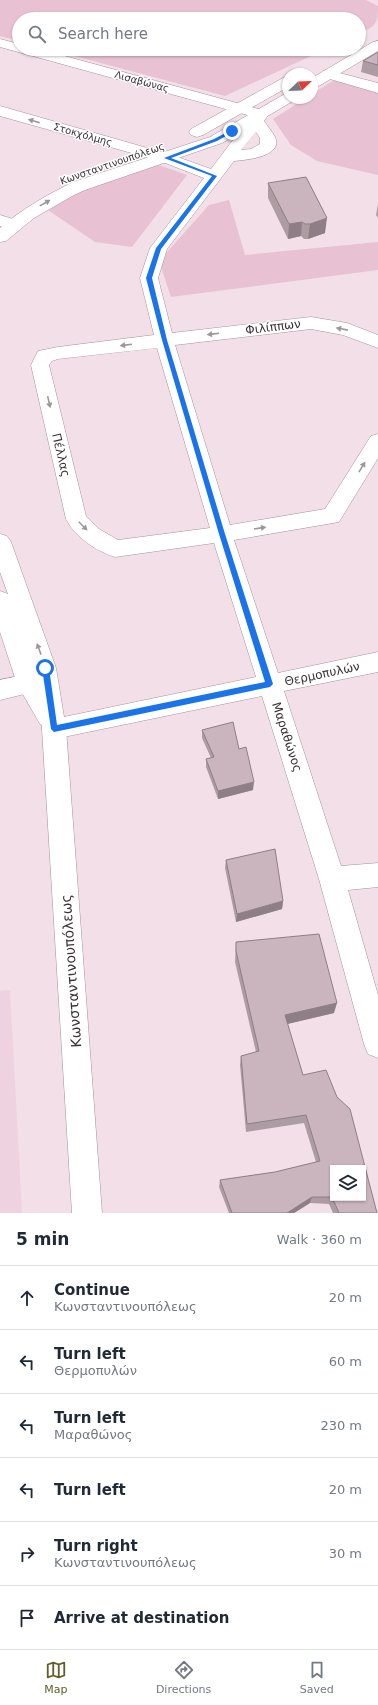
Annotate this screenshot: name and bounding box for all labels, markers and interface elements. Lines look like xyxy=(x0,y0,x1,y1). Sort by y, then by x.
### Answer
search box xyxy=(12,12,366,56)
icon: search xyxy=(26,23,48,45)
text: Search here xyxy=(58,25,148,43)
north arrow xyxy=(282,68,318,104)
street label: Λισαβώνας xyxy=(113,69,170,94)
one-way arrow xyxy=(28,118,40,124)
street label: Στοκχόλμης xyxy=(52,121,114,148)
route end xyxy=(223,122,241,140)
street label: Κωνσταντινουπόλεως xyxy=(59,140,166,187)
one-way arrow xyxy=(39,199,51,206)
street label: Φιλίππων xyxy=(244,317,302,337)
one-way arrow xyxy=(336,325,348,331)
one-way arrow xyxy=(207,331,219,337)
one-way arrow xyxy=(120,342,132,348)
one-way arrow xyxy=(46,396,52,408)
street label: Πέλλας xyxy=(49,432,73,478)
one-way arrow xyxy=(359,461,366,473)
one-way arrow xyxy=(78,521,88,531)
one-way arrow xyxy=(254,525,267,531)
one-way arrow xyxy=(35,643,41,655)
route start xyxy=(36,659,54,677)
street label: Θερμοπυλών xyxy=(283,659,361,689)
street label: Μαραθώνος xyxy=(269,700,305,774)
street label: Κωνσταντινουπόλεως xyxy=(58,894,84,1048)
map controls xyxy=(330,1165,366,1201)
button: layers xyxy=(330,1165,366,1201)
text: 5 min xyxy=(16,1229,69,1249)
text: Walk · 360 m xyxy=(277,1232,362,1247)
text: Continue xyxy=(54,1281,130,1299)
icon: ahead xyxy=(16,1287,38,1309)
text: 20 m xyxy=(329,1290,362,1305)
text: Κωνσταντινουπόλεως xyxy=(54,1299,197,1314)
text: Turn left xyxy=(54,1345,126,1363)
icon: left xyxy=(16,1351,38,1373)
text: 60 m xyxy=(329,1354,362,1369)
text: Θερμοπυλών xyxy=(54,1363,137,1378)
text: Turn left xyxy=(54,1409,126,1427)
icon: left xyxy=(16,1415,38,1437)
text: 230 m xyxy=(320,1418,362,1433)
text: Μαραθώνος xyxy=(54,1427,132,1442)
icon: left xyxy=(16,1479,38,1501)
text: Turn left xyxy=(54,1481,126,1499)
text: 20 m xyxy=(329,1482,362,1497)
text: Turn right xyxy=(54,1537,138,1555)
icon: right xyxy=(16,1543,38,1565)
text: 30 m xyxy=(329,1546,362,1561)
text: Κωνσταντινουπόλεως xyxy=(54,1555,197,1570)
icon: arrive xyxy=(16,1607,38,1629)
text: Arrive at destination xyxy=(54,1609,229,1627)
tab: Map xyxy=(44,1659,67,1696)
tab: Directions xyxy=(156,1659,211,1696)
tab: Saved xyxy=(300,1659,334,1696)

